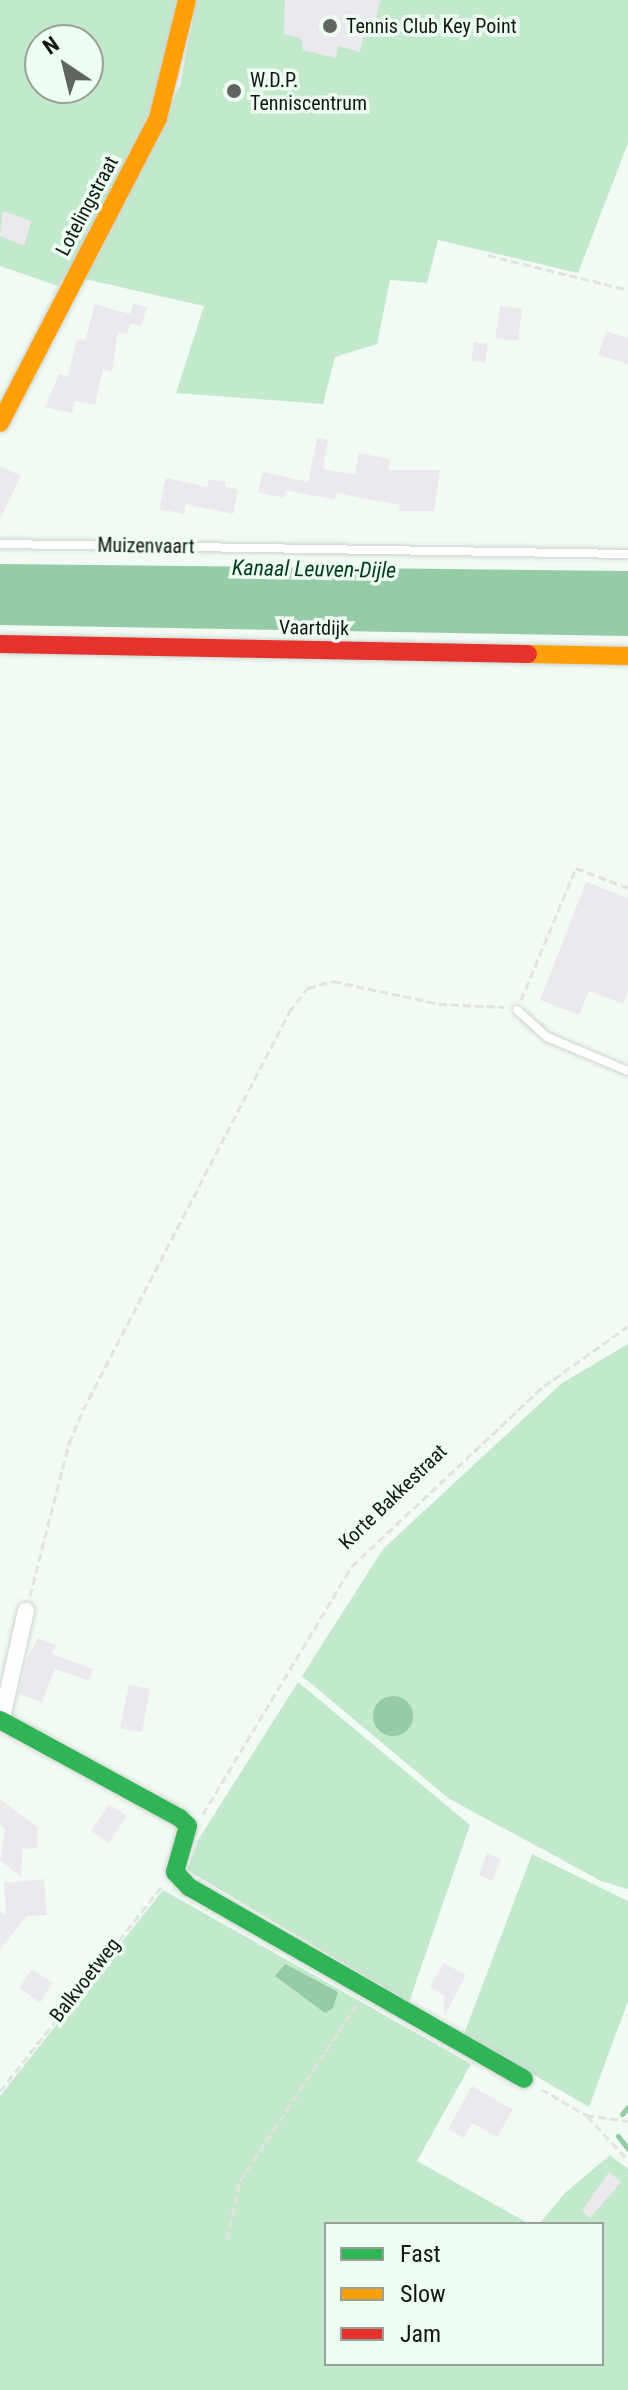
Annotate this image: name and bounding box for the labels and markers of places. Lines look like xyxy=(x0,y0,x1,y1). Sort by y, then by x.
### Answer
place label: Tennis Club Key Point xyxy=(346,14,517,38)
marker: Tennis Club Key Point xyxy=(321,17,339,35)
place label: W.D.P. Tenniscentrum xyxy=(250,68,367,115)
marker: W.D.P. Tenniscentrum xyxy=(225,82,243,100)

